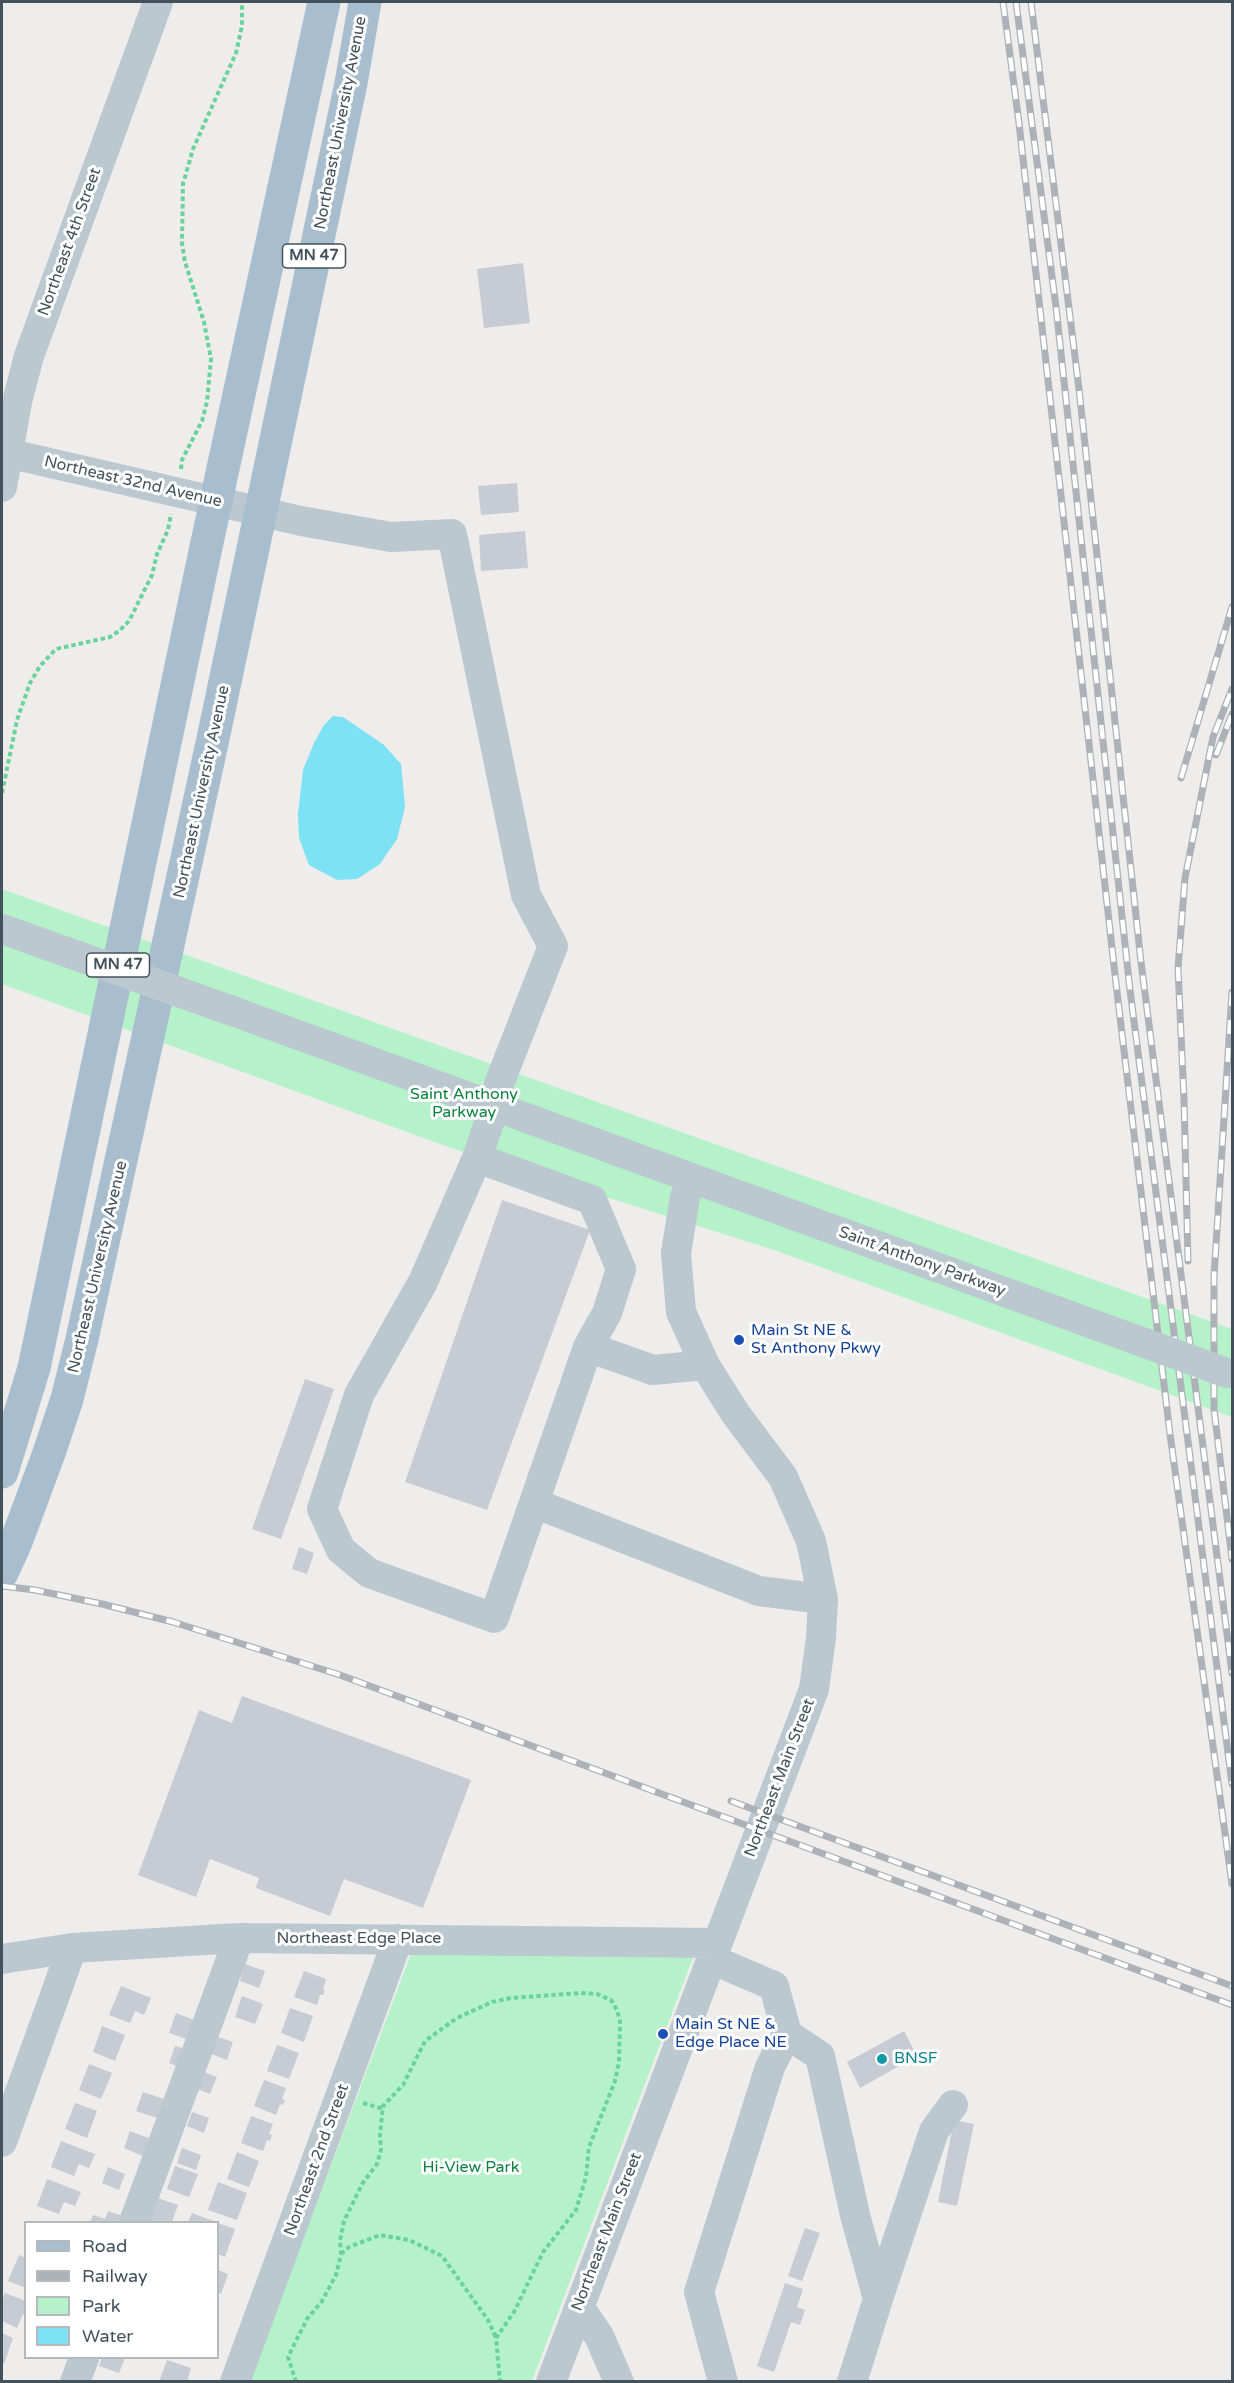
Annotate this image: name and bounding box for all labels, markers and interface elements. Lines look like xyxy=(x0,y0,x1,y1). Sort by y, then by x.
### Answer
street label: Northeast University Avenue xyxy=(311,15,371,231)
street label: Northeast 4th Street xyxy=(34,165,106,319)
road number: MN 47 xyxy=(282,244,346,268)
street label: Northeast 32nd Avenue xyxy=(42,452,224,512)
street label: Northeast University Avenue xyxy=(170,684,234,900)
road number: MN 47 xyxy=(86,953,150,977)
park label: Saint Anthony Parkway xyxy=(410,1085,518,1123)
street label: Northeast University Avenue xyxy=(64,1159,132,1375)
street label: Saint Anthony Parkway xyxy=(836,1223,1008,1301)
place label: Main St NE & St Anthony Pkwy xyxy=(751,1321,881,1359)
marker: Main St NE & St Anthony Pkwy xyxy=(732,1333,746,1347)
street label: Northeast Main Street xyxy=(741,1696,819,1860)
street label: Northeast Edge Place xyxy=(277,1929,441,1949)
place label: Main St NE & Edge Place NE xyxy=(675,2015,787,2053)
marker: Main St NE & Edge Place NE xyxy=(656,2027,670,2041)
place label: BNSF xyxy=(894,2049,938,2069)
marker: BNSF xyxy=(875,2052,889,2066)
street label: Northeast 2nd Street xyxy=(281,2082,353,2238)
street label: Northeast Main Street xyxy=(568,2150,646,2314)
park label: Hi-View Park xyxy=(423,2158,519,2178)
legend xyxy=(24,2221,219,2359)
text: Road xyxy=(82,2235,127,2257)
text: Railway xyxy=(82,2265,148,2287)
text: Park xyxy=(82,2295,120,2317)
text: Water xyxy=(82,2325,133,2347)

